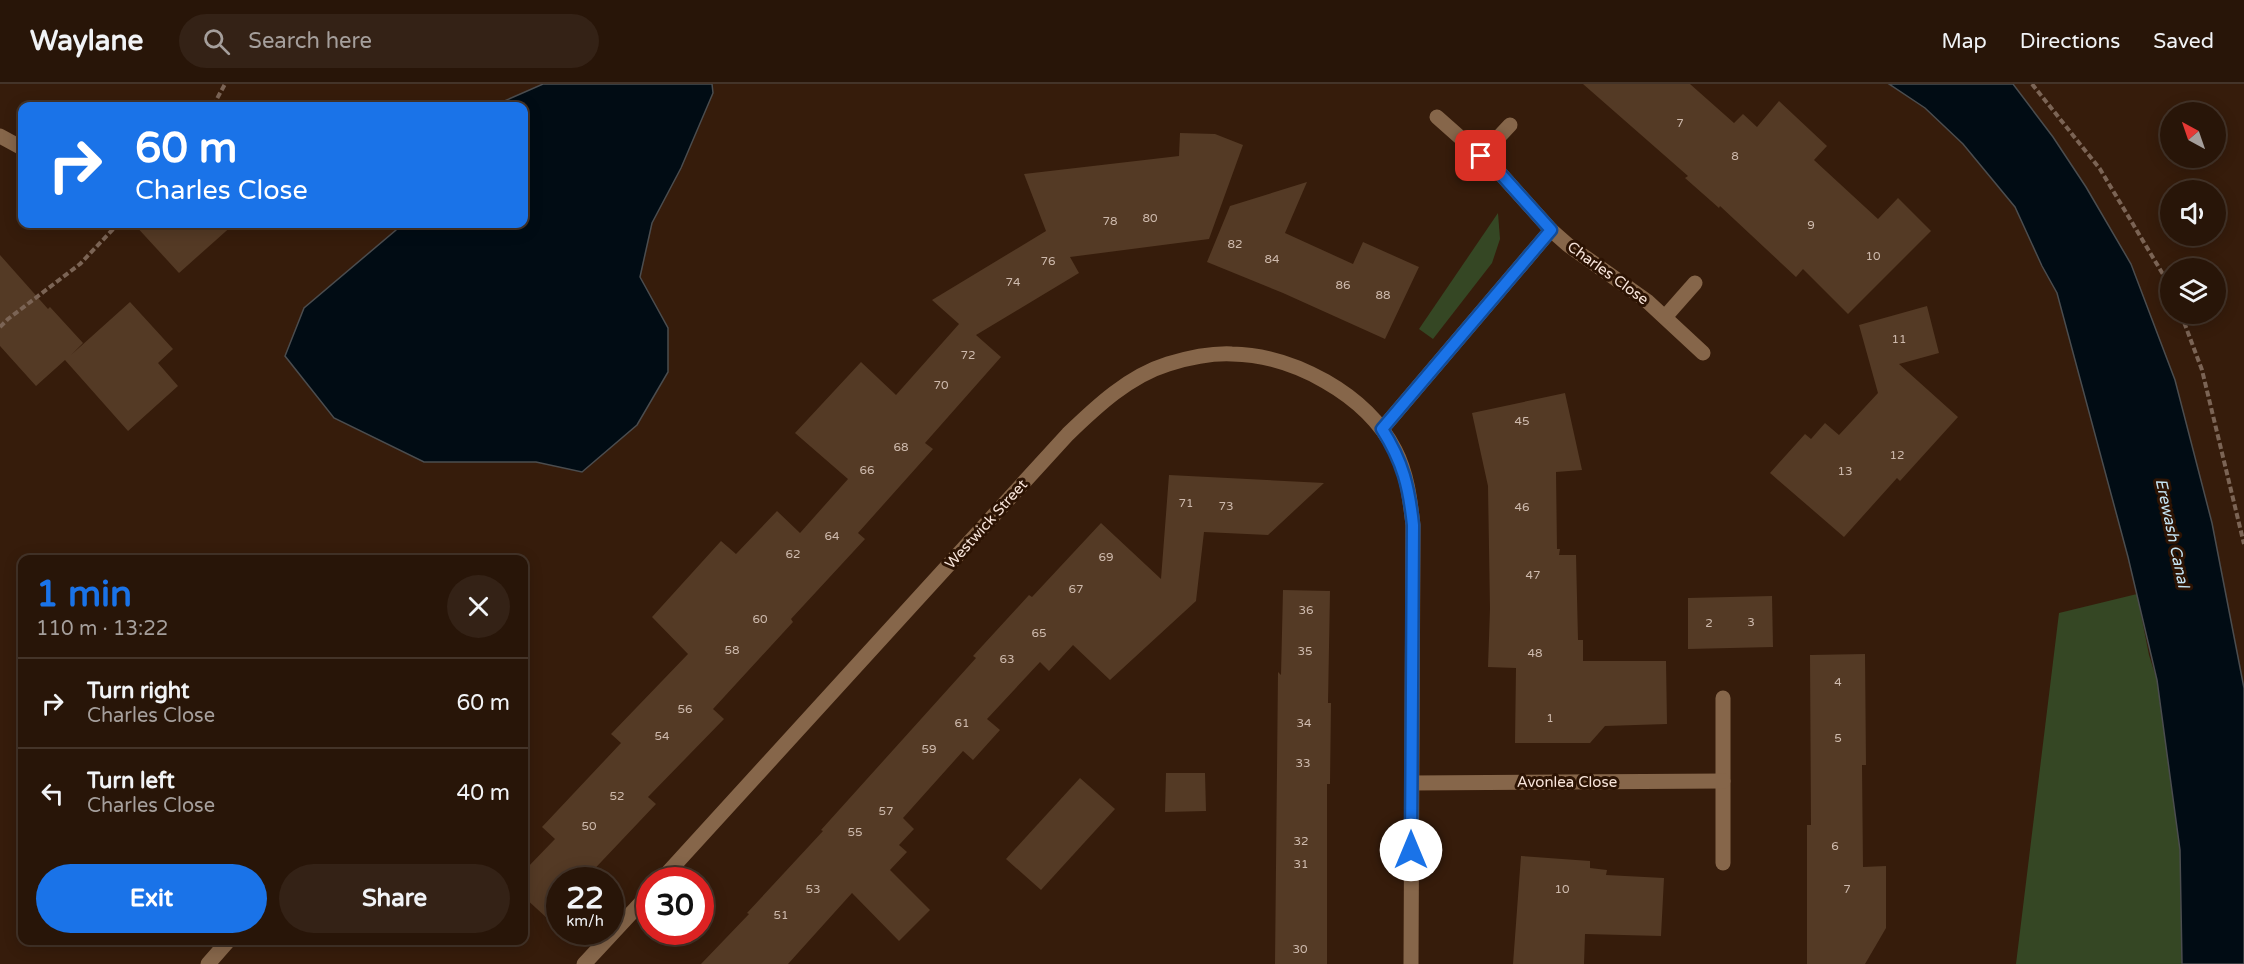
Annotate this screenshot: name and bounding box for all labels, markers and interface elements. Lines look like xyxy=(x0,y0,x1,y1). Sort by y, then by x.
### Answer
search box xyxy=(179,14,599,68)
text: Waylane xyxy=(30,24,143,58)
icon: search xyxy=(200,25,233,58)
text: Search here xyxy=(248,28,372,54)
text: Map xyxy=(1941,29,1987,54)
text: Directions xyxy=(2020,29,2120,54)
text: Saved xyxy=(2153,29,2214,54)
north arrow xyxy=(2160,102,2226,168)
map controls xyxy=(2160,102,2226,324)
house number: 7 xyxy=(1676,116,1684,130)
text: 60 m xyxy=(135,123,237,174)
icon: right xyxy=(36,126,114,204)
pin xyxy=(1455,130,1506,181)
icon: arrive xyxy=(1464,139,1497,172)
house number: 8 xyxy=(1731,149,1739,163)
text: Charles Close xyxy=(135,174,308,207)
button: sound xyxy=(2160,180,2226,246)
house number: 80 xyxy=(1142,211,1158,225)
house number: 78 xyxy=(1102,214,1118,228)
house number: 9 xyxy=(1807,218,1815,232)
house number: 82 xyxy=(1227,237,1243,251)
street label: Charles Close xyxy=(1564,237,1652,309)
house number: 10 xyxy=(1865,249,1881,263)
house number: 84 xyxy=(1264,252,1280,266)
house number: 76 xyxy=(1040,254,1056,268)
button: layers xyxy=(2160,258,2226,324)
house number: 74 xyxy=(1005,275,1021,289)
house number: 86 xyxy=(1335,278,1351,292)
house number: 88 xyxy=(1375,288,1391,302)
house number: 11 xyxy=(1891,332,1907,346)
house number: 72 xyxy=(960,348,976,362)
house number: 70 xyxy=(933,378,949,392)
house number: 45 xyxy=(1514,414,1530,428)
house number: 68 xyxy=(893,440,909,454)
house number: 12 xyxy=(1889,448,1905,462)
house number: 66 xyxy=(859,463,875,477)
house number: 13 xyxy=(1837,464,1853,478)
street label: Westwick Street xyxy=(941,475,1031,573)
water label: Erewash Canal xyxy=(2151,477,2194,591)
house number: 71 xyxy=(1178,496,1194,510)
house number: 73 xyxy=(1218,499,1234,513)
house number: 46 xyxy=(1514,500,1530,514)
house number: 64 xyxy=(824,529,840,543)
house number: 62 xyxy=(785,547,801,561)
house number: 69 xyxy=(1098,550,1114,564)
house number: 47 xyxy=(1525,568,1541,582)
text: 1 min xyxy=(36,573,132,616)
button: close xyxy=(447,575,510,638)
house number: 67 xyxy=(1068,582,1084,596)
house number: 36 xyxy=(1298,603,1314,617)
house number: 60 xyxy=(752,612,768,626)
house number: 3 xyxy=(1747,615,1755,629)
house number: 2 xyxy=(1705,616,1713,630)
text: 110 m · 13:22 xyxy=(36,617,168,641)
house number: 65 xyxy=(1031,626,1047,640)
house number: 58 xyxy=(724,643,740,657)
house number: 35 xyxy=(1297,644,1313,658)
house number: 48 xyxy=(1527,646,1543,660)
house number: 63 xyxy=(999,652,1015,666)
house number: 4 xyxy=(1834,675,1842,689)
text: Turn right xyxy=(87,678,189,704)
icon: right xyxy=(36,687,69,720)
text: 60 m xyxy=(456,690,510,716)
house number: 56 xyxy=(677,702,693,716)
text: Charles Close xyxy=(87,704,215,728)
house number: 1 xyxy=(1546,711,1554,725)
house number: 61 xyxy=(954,716,970,730)
house number: 34 xyxy=(1296,716,1312,730)
house number: 54 xyxy=(654,729,670,743)
house number: 5 xyxy=(1834,731,1842,745)
house number: 59 xyxy=(921,742,937,756)
house number: 33 xyxy=(1295,756,1311,770)
text: Turn left xyxy=(87,768,175,794)
street label: Avonlea Close xyxy=(1517,773,1617,791)
icon: left xyxy=(36,777,69,810)
text: 40 m xyxy=(456,780,510,806)
house number: 52 xyxy=(609,789,625,803)
text: Charles Close xyxy=(87,794,215,818)
house number: 57 xyxy=(878,804,894,818)
position arrow xyxy=(1379,818,1443,882)
house number: 50 xyxy=(581,819,597,833)
house number: 55 xyxy=(847,825,863,839)
house number: 32 xyxy=(1293,834,1309,848)
house number: 6 xyxy=(1831,839,1839,853)
house number: 31 xyxy=(1293,857,1309,871)
button: Exit xyxy=(36,864,267,933)
button: Share xyxy=(279,864,510,933)
speed limit sign: 30 xyxy=(636,867,714,945)
text: 22 xyxy=(566,880,604,917)
house number: 53 xyxy=(805,882,821,896)
house number: 10 xyxy=(1554,882,1570,896)
house number: 7 xyxy=(1843,882,1851,896)
house number: 51 xyxy=(773,908,789,922)
text: km/h xyxy=(566,912,604,930)
house number: 30 xyxy=(1292,942,1308,956)

